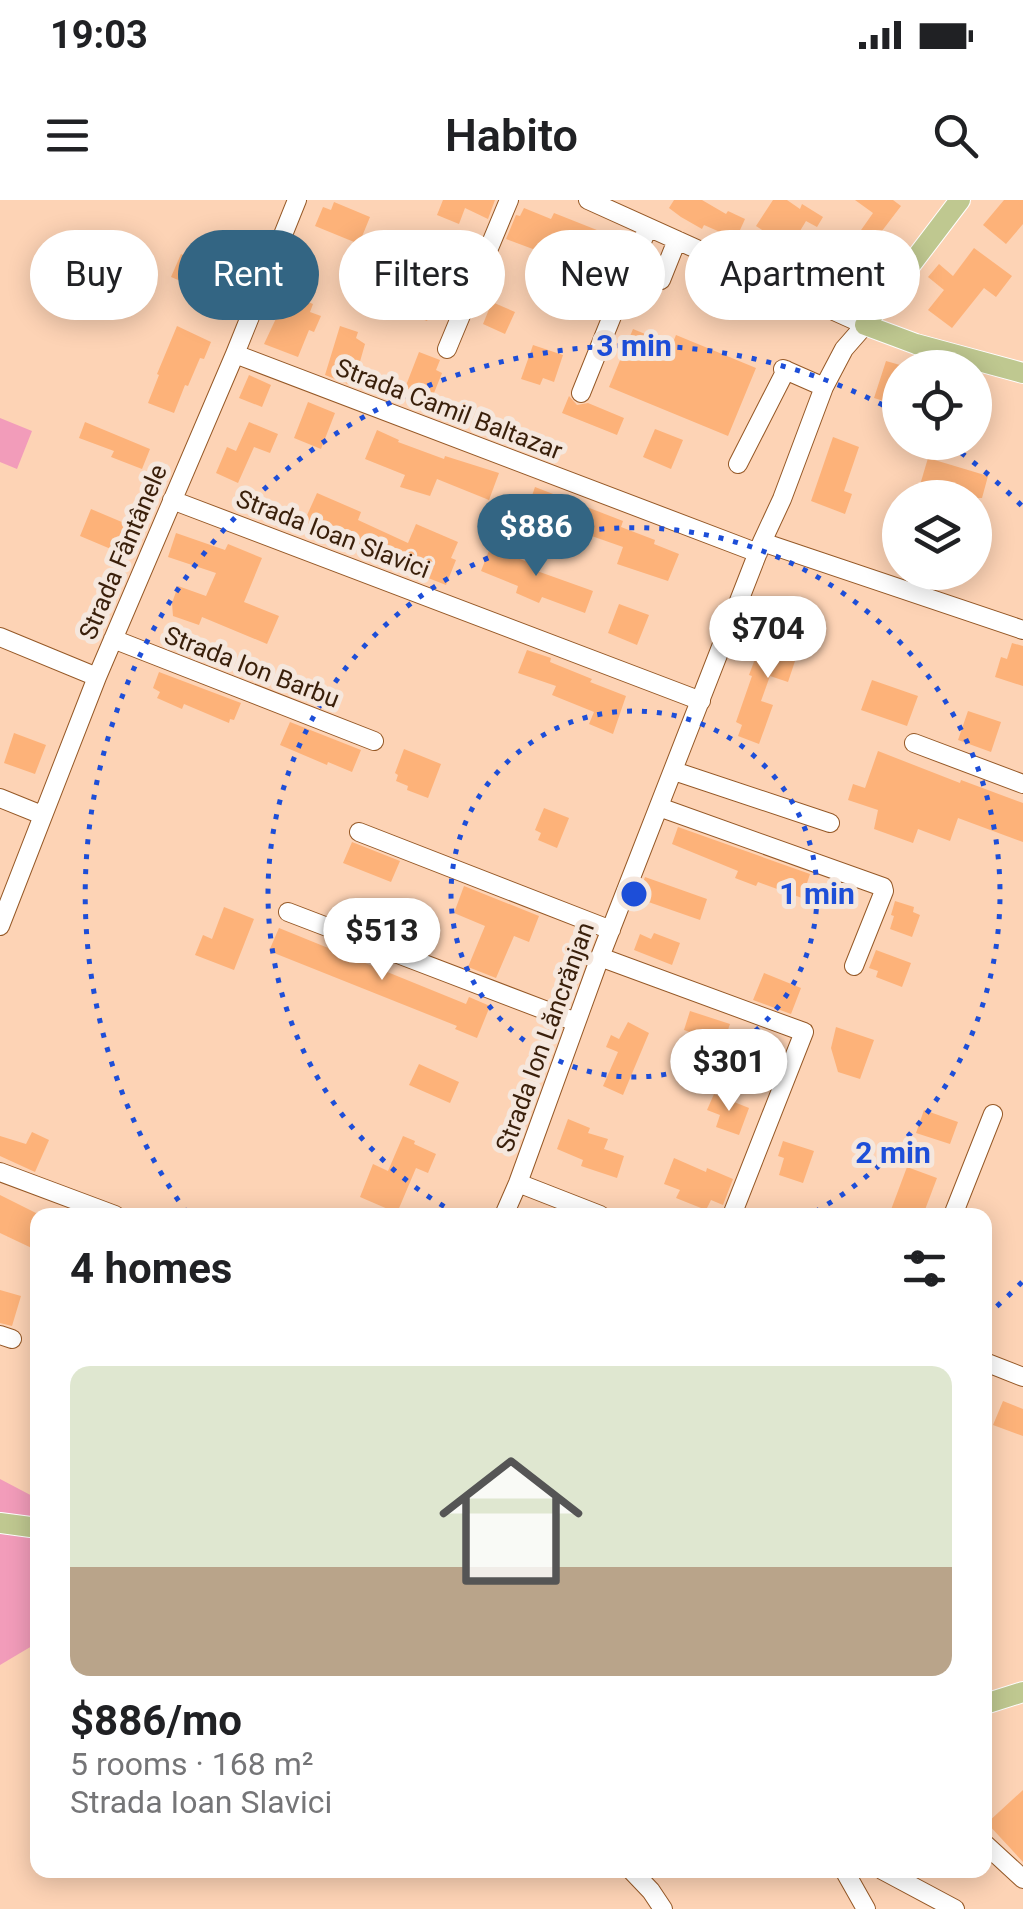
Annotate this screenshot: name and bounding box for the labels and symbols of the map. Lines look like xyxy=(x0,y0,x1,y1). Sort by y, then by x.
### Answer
text: 3 min xyxy=(596,328,672,363)
street label: Strada Camil Baltazar xyxy=(332,352,567,466)
street label: Strada Fântânele xyxy=(73,460,173,644)
street label: Strada Ioan Slavici xyxy=(232,484,434,584)
pin: $886 xyxy=(477,494,595,579)
pin: $704 xyxy=(709,596,827,681)
street label: Strada Ion Barbu xyxy=(160,620,344,714)
centre of rings xyxy=(616,876,652,912)
text: 1 min xyxy=(779,876,855,911)
pin: $513 xyxy=(323,898,441,983)
street label: Strada Ion Lăncrănjan xyxy=(490,918,600,1156)
pin: $301 xyxy=(670,1029,788,1114)
text: 2 min xyxy=(855,1135,931,1170)

